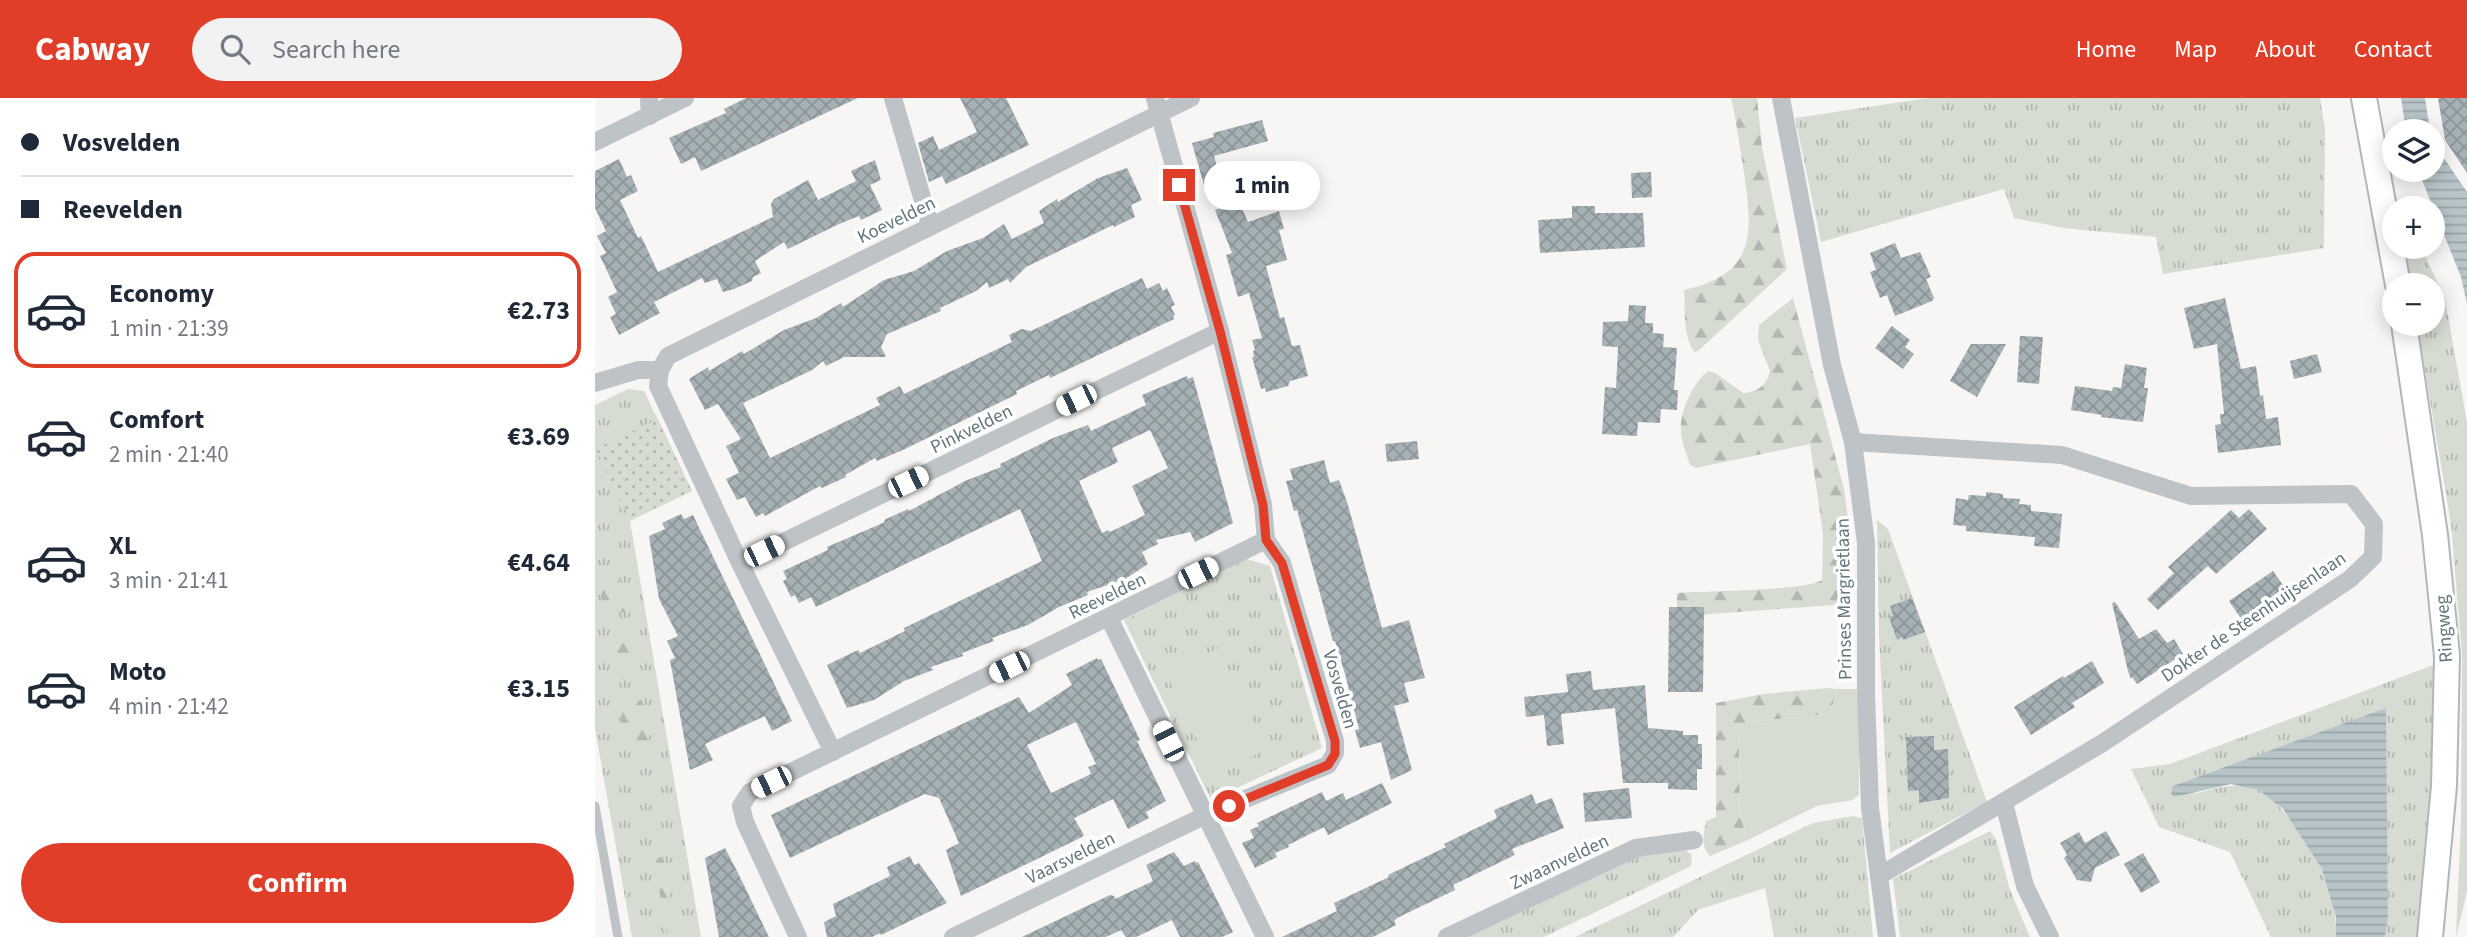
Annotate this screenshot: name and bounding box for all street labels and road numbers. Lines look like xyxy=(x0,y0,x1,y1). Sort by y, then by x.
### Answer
street label: Koevelden xyxy=(853,190,940,251)
street label: Pinkvelden xyxy=(926,398,1017,461)
street label: Prinses Margrietlaan xyxy=(1830,518,1859,680)
street label: Dokter de Steenhuijsenlaan xyxy=(2156,545,2352,689)
street label: Reevelden xyxy=(1064,566,1151,627)
street label: Ringweg xyxy=(2429,594,2460,664)
street label: Vosvelden xyxy=(1315,647,1364,732)
street label: Vaarsvelden xyxy=(1021,825,1120,892)
street label: Zwaanvelden xyxy=(1506,828,1614,897)

